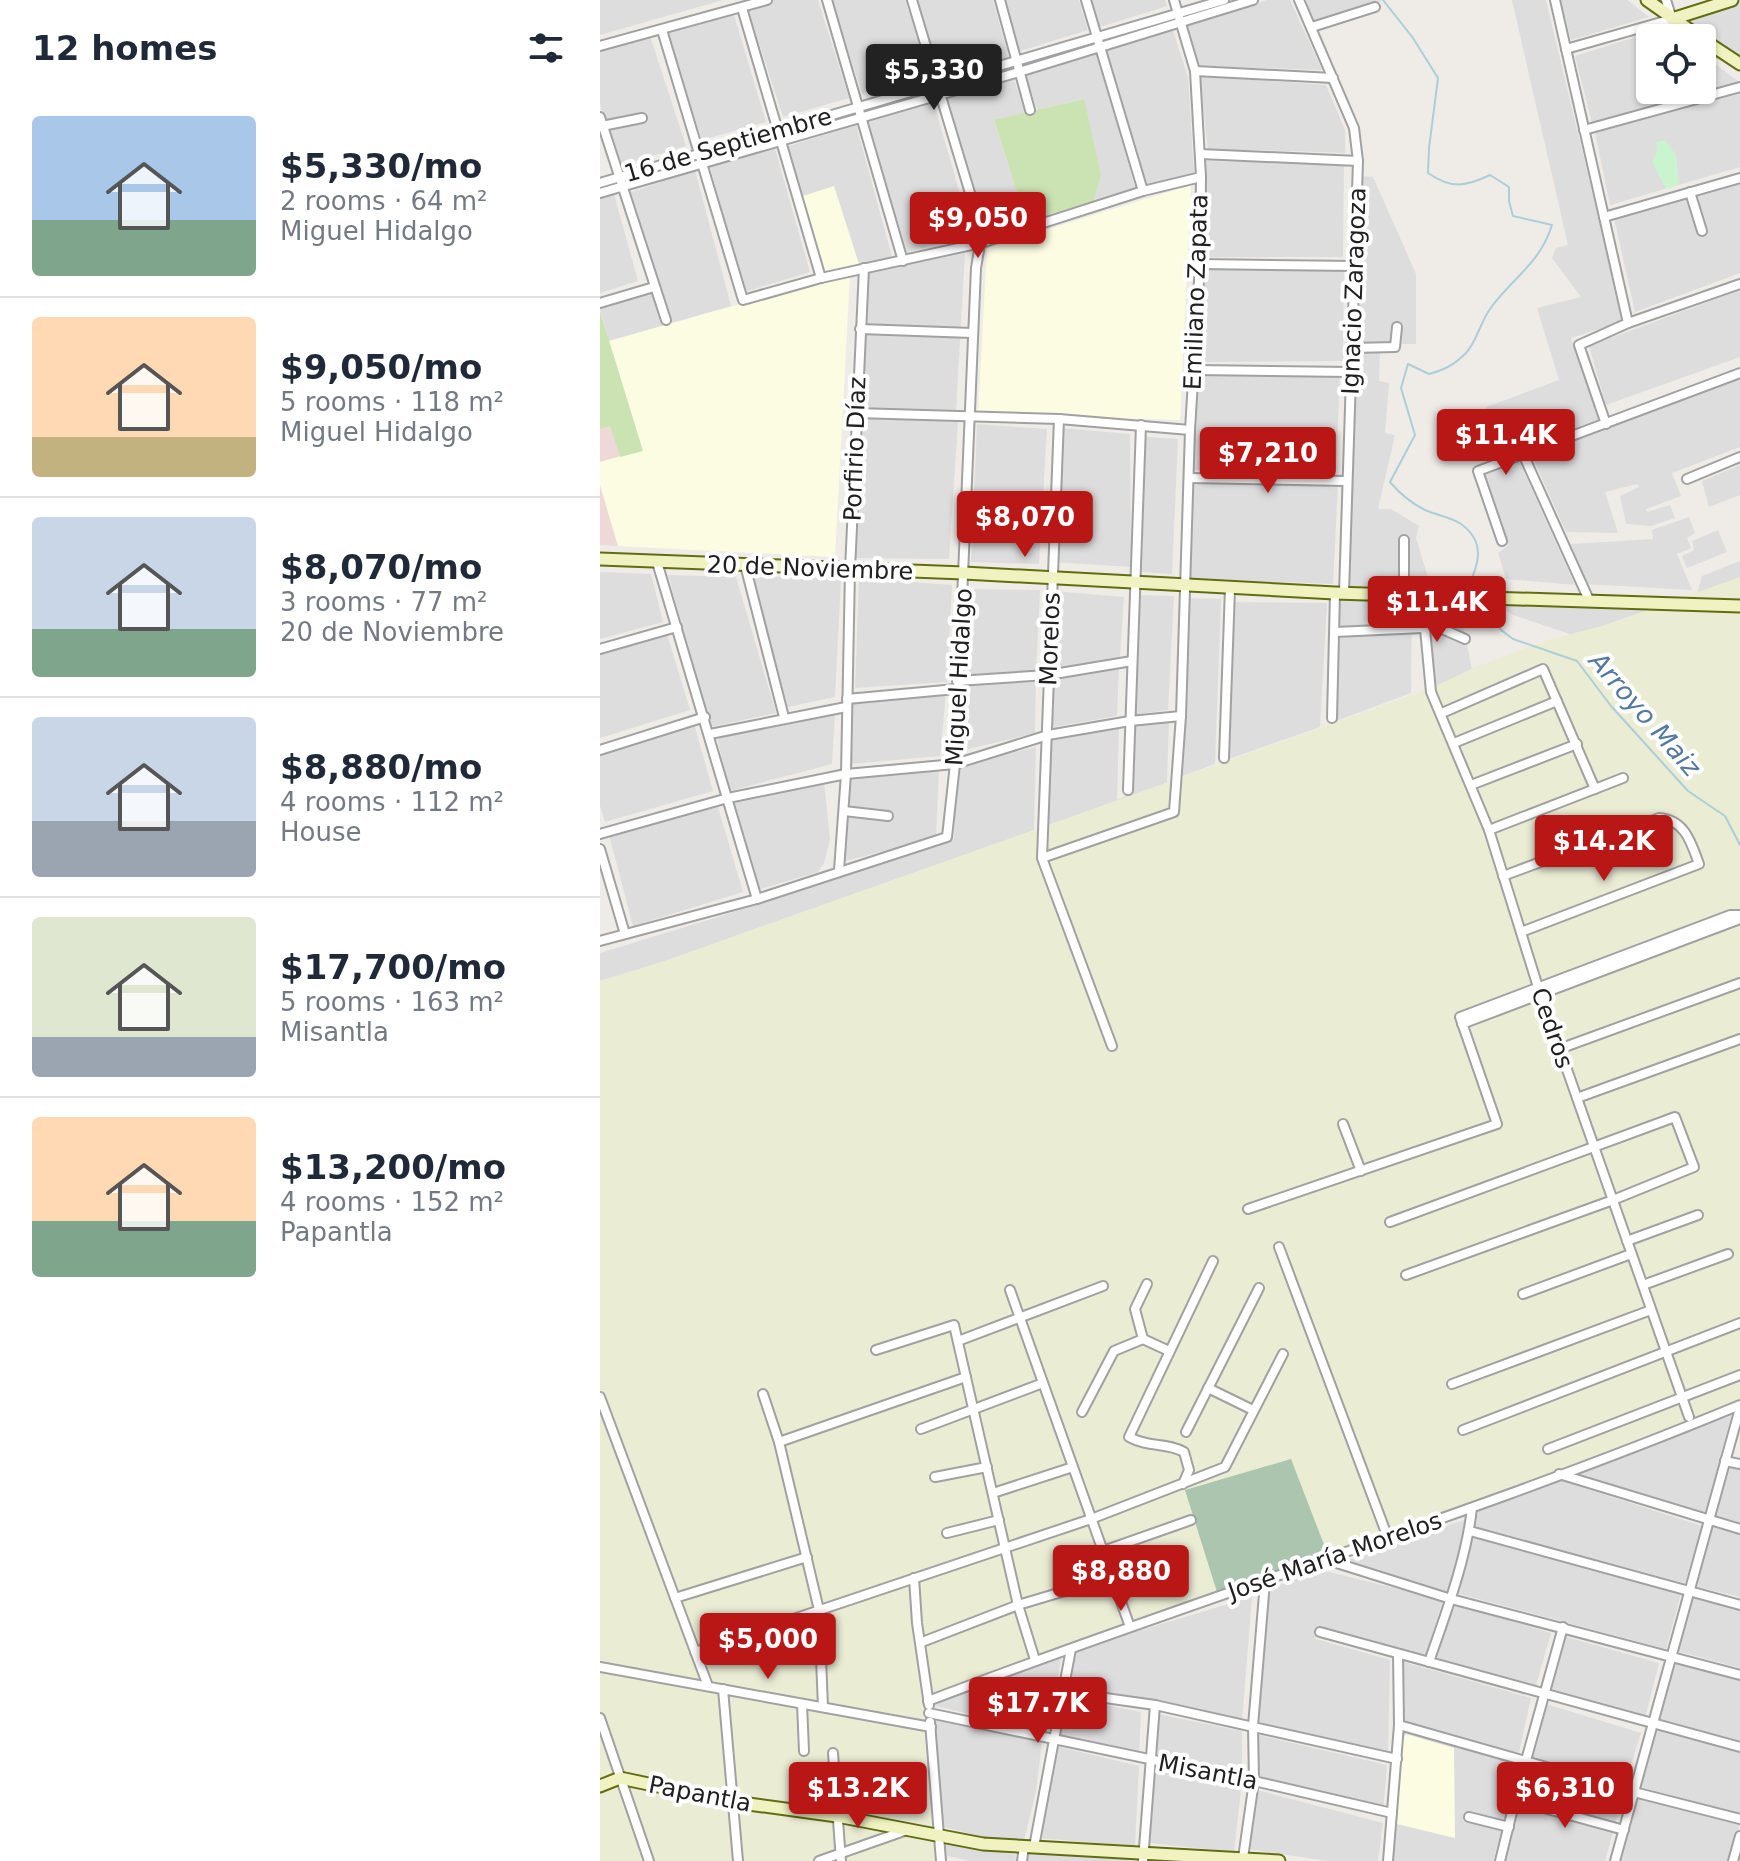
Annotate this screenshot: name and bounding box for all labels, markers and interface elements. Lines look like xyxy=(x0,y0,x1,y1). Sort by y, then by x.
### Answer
map controls xyxy=(1636,24,1716,104)
button: locate xyxy=(1636,24,1716,104)
icon: filters xyxy=(524,26,568,70)
text: 12 homes xyxy=(32,28,217,68)
pin: $5,330 xyxy=(869,44,999,112)
text: $5,330 xyxy=(884,55,984,85)
street label: 16 de Septiembre xyxy=(621,102,835,188)
text: $5,330/mo xyxy=(280,146,482,186)
icon: home xyxy=(96,148,192,244)
text: 2 rooms · 64 m² xyxy=(280,186,488,216)
street label: Ignacio Zaragoza xyxy=(1336,187,1372,395)
pin: $9,050 xyxy=(913,192,1043,260)
street label: Emiliano Zapata xyxy=(1179,194,1213,390)
text: $9,050 xyxy=(928,203,1028,233)
text: Miguel Hidalgo xyxy=(280,216,473,246)
text: $9,050/mo xyxy=(280,347,482,387)
icon: home xyxy=(96,349,192,445)
street label: Porfirio Díaz xyxy=(838,376,872,522)
text: 5 rooms · 118 m² xyxy=(280,387,504,417)
pin: $11.4K xyxy=(1441,409,1571,477)
text: Miguel Hidalgo xyxy=(280,417,473,447)
text: $11.4K xyxy=(1455,420,1557,450)
pin: $7,210 xyxy=(1203,427,1333,495)
text: $7,210 xyxy=(1218,438,1318,468)
pin: $8,070 xyxy=(960,491,1090,559)
text: $8,070 xyxy=(975,502,1075,532)
text: $8,070/mo xyxy=(280,547,482,587)
icon: home xyxy=(96,549,192,645)
street label: 20 de Noviembre xyxy=(706,550,914,586)
pin: $11.4K xyxy=(1372,576,1502,644)
text: 3 rooms · 77 m² xyxy=(280,587,488,617)
street label: Miguel Hidalgo xyxy=(940,587,978,767)
text: $11.4K xyxy=(1386,587,1488,617)
street label: Morelos xyxy=(1034,592,1066,686)
text: 20 de Noviembre xyxy=(280,617,504,647)
water label: Arroyo Maiz xyxy=(1582,645,1708,783)
text: $8,880/mo xyxy=(280,747,482,787)
icon: home xyxy=(96,749,192,845)
text: 4 rooms · 112 m² xyxy=(280,787,504,817)
pin: $14.2K xyxy=(1539,815,1669,883)
text: House xyxy=(280,817,361,847)
text: $14.2K xyxy=(1553,826,1655,856)
text: $17,700/mo xyxy=(280,947,506,987)
icon: home xyxy=(96,949,192,1045)
street label: Cedros xyxy=(1525,984,1579,1072)
text: 5 rooms · 163 m² xyxy=(280,987,504,1017)
text: Misantla xyxy=(280,1017,389,1047)
text: $13,200/mo xyxy=(280,1147,506,1187)
icon: home xyxy=(96,1149,192,1245)
text: 4 rooms · 152 m² xyxy=(280,1187,504,1217)
text: Papantla xyxy=(280,1217,393,1247)
street label: José María Morelos xyxy=(1223,1506,1446,1606)
pin: $8,880 xyxy=(1056,1545,1186,1613)
text: $8,880 xyxy=(1071,1556,1171,1586)
pin: $5,000 xyxy=(703,1613,833,1681)
text: $5,000 xyxy=(718,1624,818,1654)
pin: $17.7K xyxy=(973,1677,1103,1745)
text: $17.7K xyxy=(987,1688,1089,1718)
street label: Misantla xyxy=(1156,1749,1260,1795)
pin: $13.2K xyxy=(793,1762,923,1830)
pin: $6,310 xyxy=(1500,1762,1630,1830)
street label: Papantla xyxy=(646,1770,754,1818)
text: $13.2K xyxy=(807,1773,909,1803)
text: $6,310 xyxy=(1515,1773,1615,1803)

